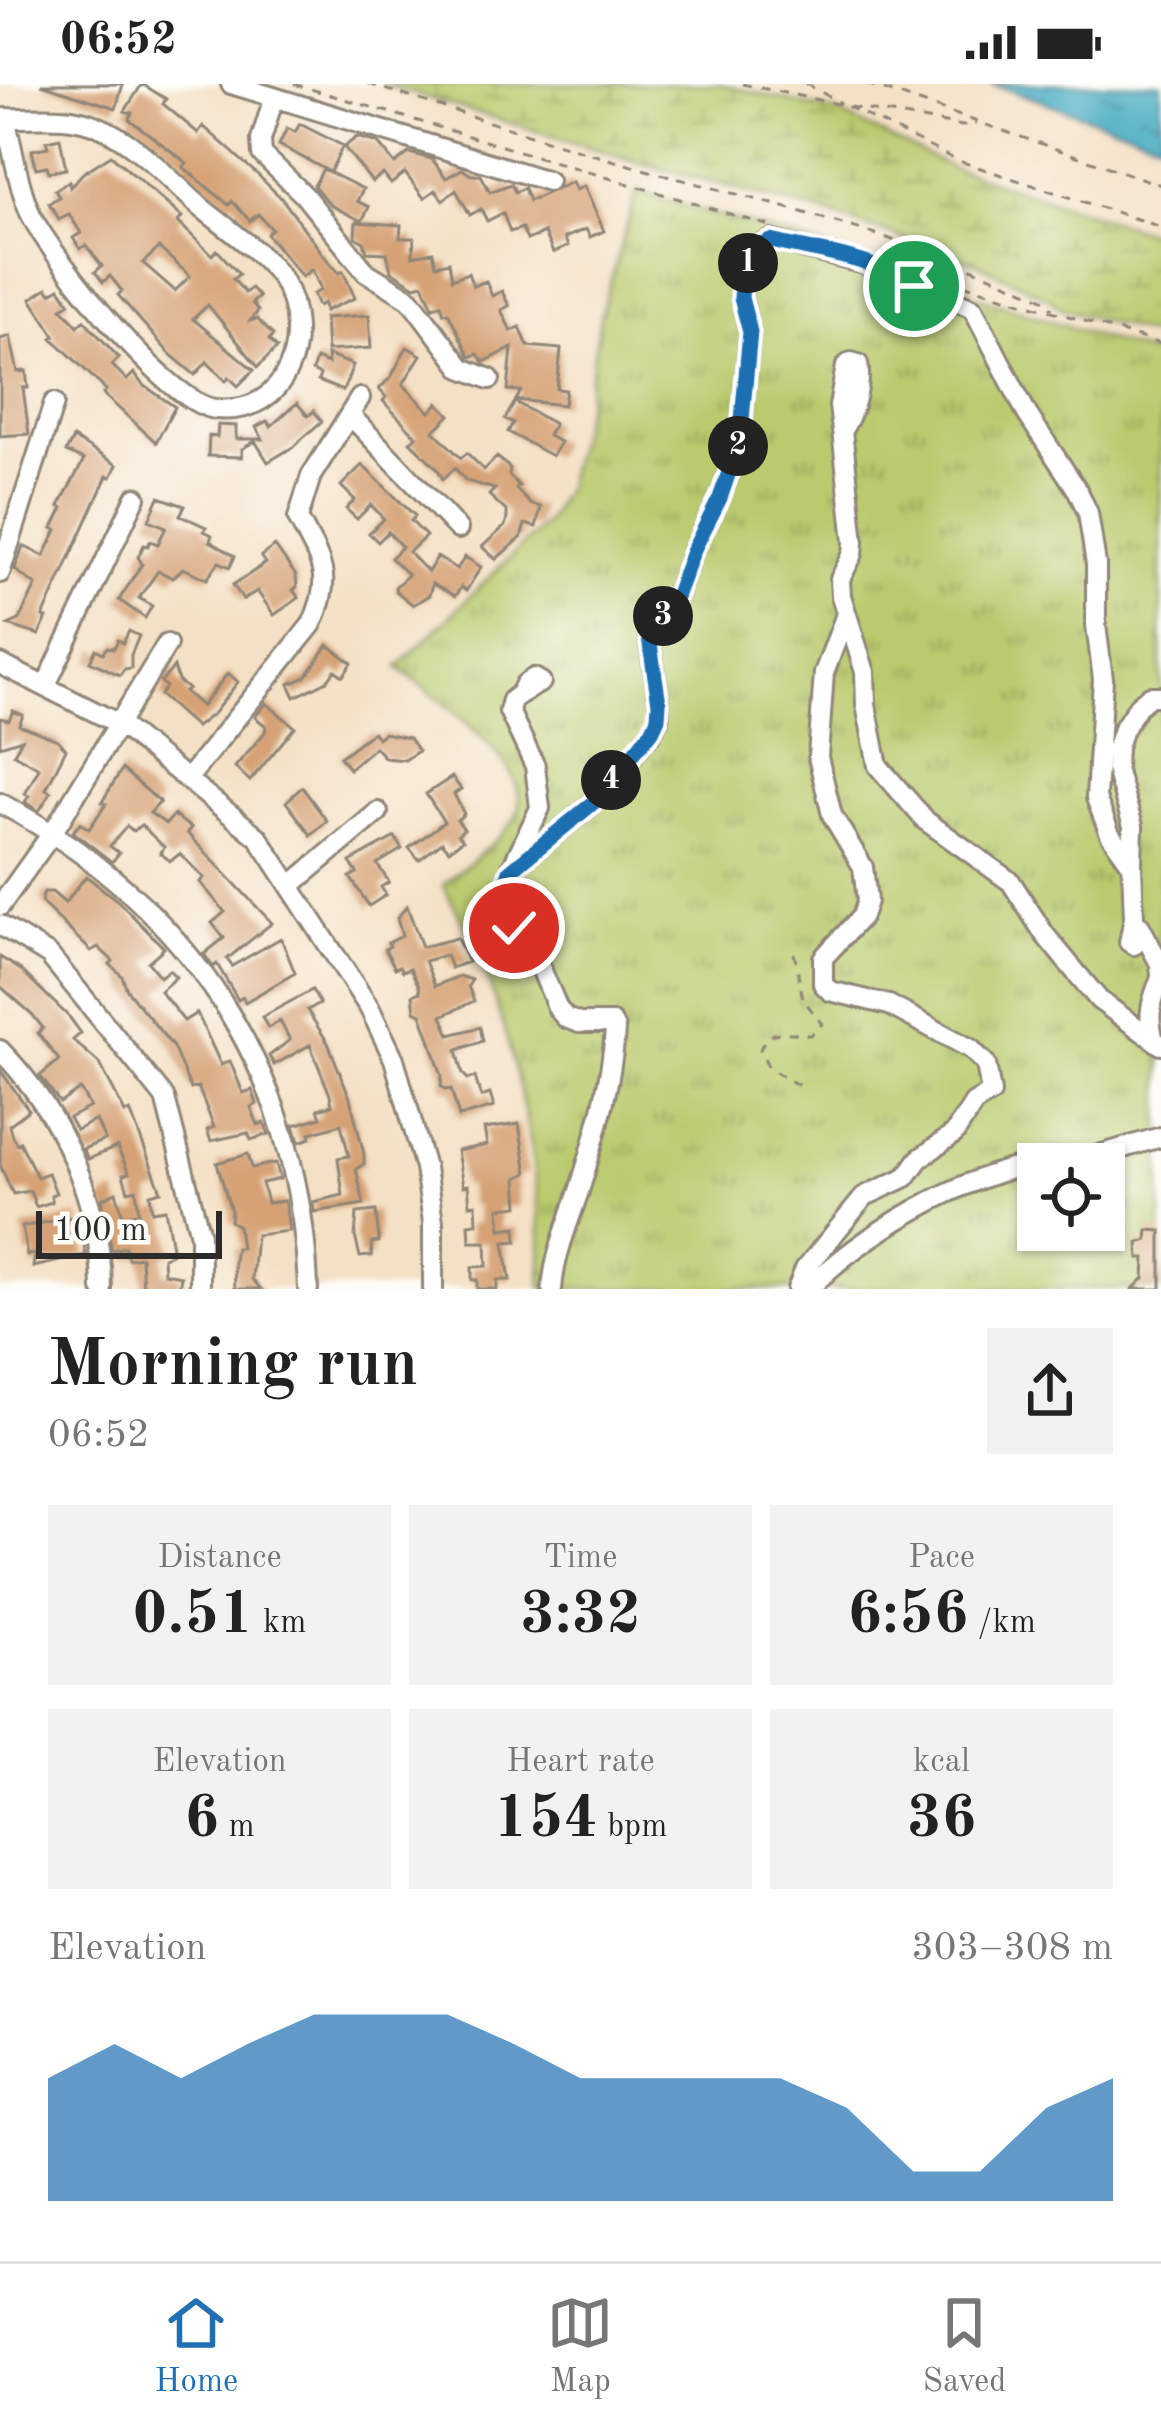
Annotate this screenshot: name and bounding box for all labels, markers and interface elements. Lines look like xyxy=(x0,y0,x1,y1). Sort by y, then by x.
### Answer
text: 06:52 xyxy=(60,19,177,64)
pin: 1 xyxy=(718,233,778,293)
pin xyxy=(863,235,965,337)
text: 1 xyxy=(738,246,758,279)
icon: arrive xyxy=(881,253,947,319)
pin: 2 xyxy=(708,416,768,476)
text: 2 xyxy=(728,429,748,462)
pin: 3 xyxy=(633,586,693,646)
text: 3 xyxy=(653,599,673,632)
pin: 4 xyxy=(581,750,641,810)
text: 4 xyxy=(601,763,621,796)
pin xyxy=(463,877,565,979)
icon: check xyxy=(481,895,547,961)
map controls xyxy=(1017,1143,1125,1251)
button: locate xyxy=(1017,1143,1125,1251)
scale bar xyxy=(36,1205,222,1258)
text: 100 m xyxy=(54,1215,147,1248)
button: share xyxy=(987,1328,1113,1454)
text: Morning run xyxy=(48,1334,418,1400)
text: 06:52 xyxy=(48,1416,149,1455)
text: Distance xyxy=(157,1542,282,1575)
text: Time xyxy=(544,1542,617,1575)
text: Pace xyxy=(908,1542,975,1575)
text: 0.51 xyxy=(133,1586,254,1646)
text: 3:32 xyxy=(520,1586,641,1646)
text: 6:56 xyxy=(847,1586,968,1646)
text: km xyxy=(254,1607,306,1640)
text: /km xyxy=(968,1607,1036,1640)
text: Elevation xyxy=(152,1746,287,1779)
text: Heart rate xyxy=(506,1746,655,1779)
text: kcal xyxy=(913,1746,970,1779)
text: 6 xyxy=(184,1790,219,1850)
text: 154 xyxy=(494,1790,598,1850)
text: 36 xyxy=(907,1790,976,1850)
text: m xyxy=(219,1811,255,1844)
text: bpm xyxy=(598,1811,667,1844)
text: Elevation xyxy=(48,1929,207,1968)
text: 303–308 m xyxy=(911,1929,1113,1968)
tab: Home xyxy=(155,2290,238,2403)
tab: Map xyxy=(547,2290,613,2403)
tab: Saved xyxy=(922,2290,1006,2403)

